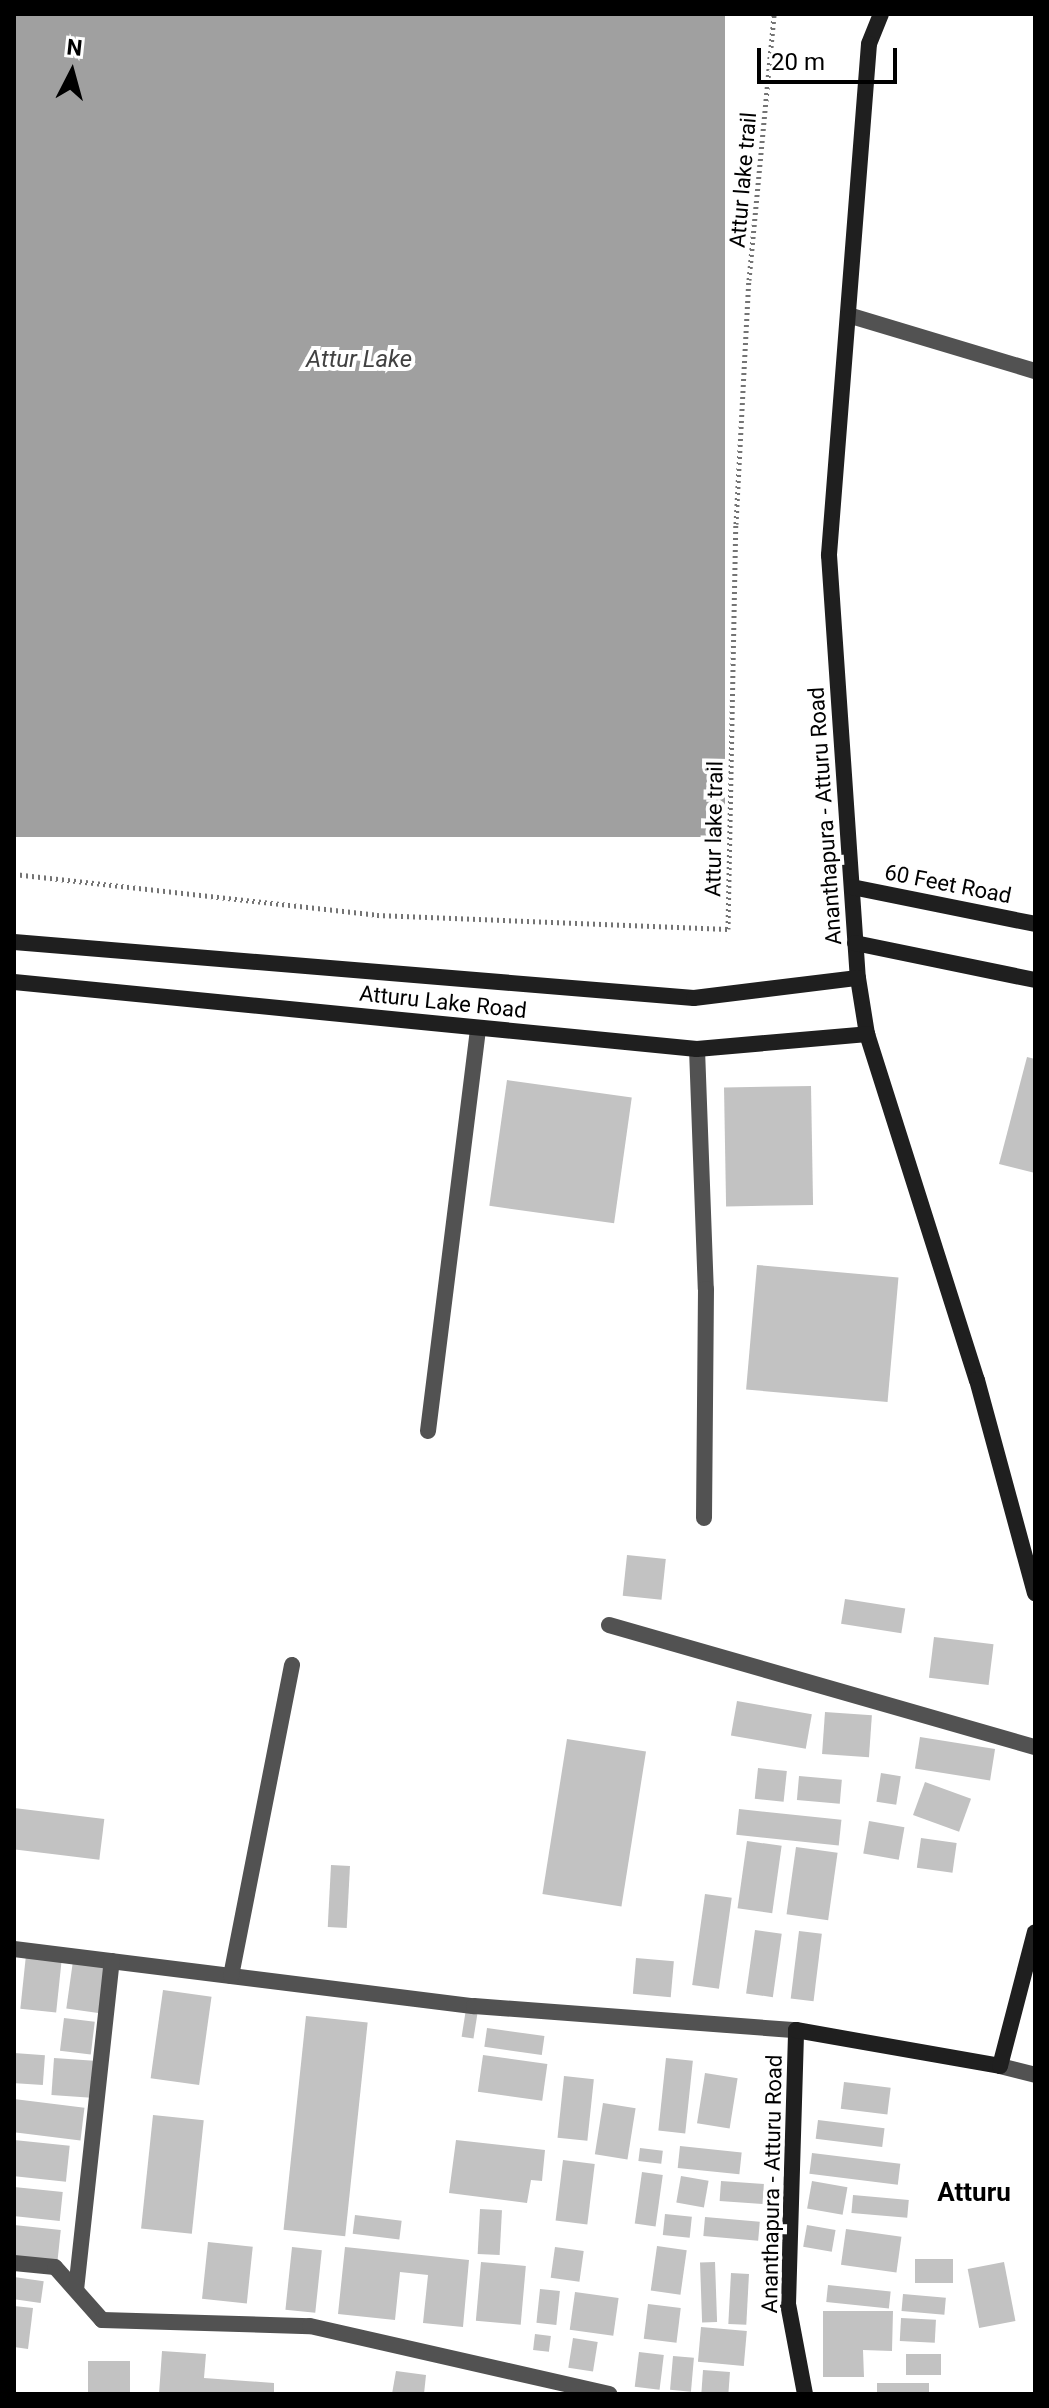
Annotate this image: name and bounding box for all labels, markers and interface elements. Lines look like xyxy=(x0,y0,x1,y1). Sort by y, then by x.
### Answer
north arrow xyxy=(32,32,112,112)
scale bar xyxy=(761,32,901,82)
text: N xyxy=(66,34,84,61)
text: 20 m xyxy=(771,48,825,76)
street label: Attur lake trail xyxy=(724,111,762,249)
water label: Attur Lake xyxy=(306,346,412,374)
street label: Ananthapura - Atturu Road xyxy=(803,686,847,946)
street label: Attur lake trail xyxy=(700,761,728,897)
street label: 60 Feet Road xyxy=(882,859,1014,909)
street label: Atturu Lake Road xyxy=(358,980,528,1024)
street label: Ananthapura - Atturu Road xyxy=(757,2055,787,2313)
district label: Atturu xyxy=(937,2177,1011,2209)

